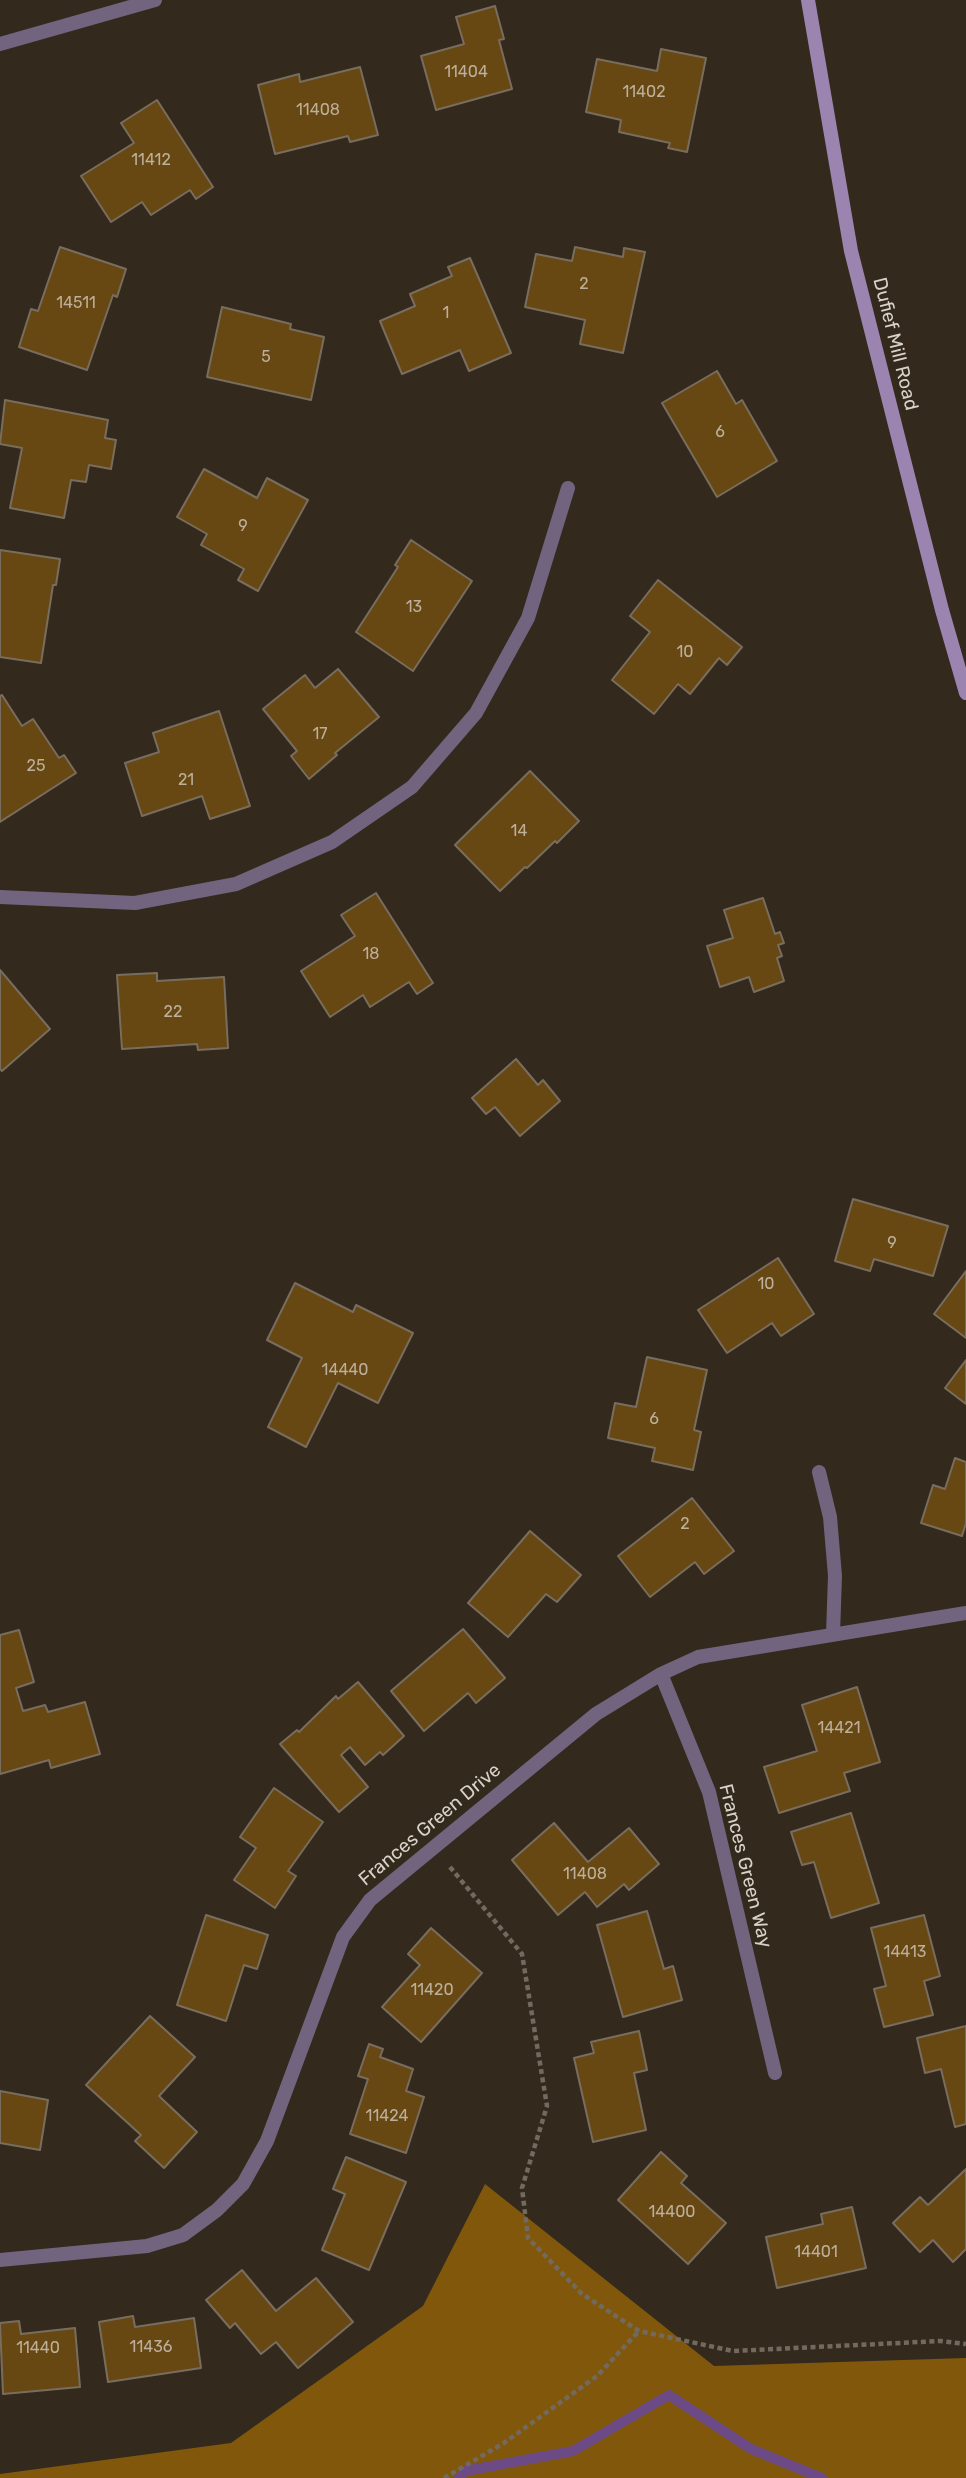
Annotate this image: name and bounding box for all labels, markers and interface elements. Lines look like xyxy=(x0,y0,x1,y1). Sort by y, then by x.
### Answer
house number: 11404 xyxy=(444,62,488,82)
house number: 11402 xyxy=(622,82,666,102)
house number: 11408 xyxy=(296,100,340,120)
house number: 11412 xyxy=(131,150,171,170)
house number: 2 xyxy=(579,274,589,294)
street label: Dufief Mill Road xyxy=(867,275,923,413)
house number: 14511 xyxy=(56,293,96,313)
house number: 1 xyxy=(443,303,449,323)
house number: 5 xyxy=(261,347,271,367)
house number: 6 xyxy=(715,422,725,442)
house number: 9 xyxy=(238,516,248,536)
house number: 13 xyxy=(406,597,422,617)
house number: 10 xyxy=(676,642,694,662)
house number: 17 xyxy=(312,724,328,744)
house number: 25 xyxy=(27,756,45,776)
house number: 21 xyxy=(178,770,194,790)
house number: 14 xyxy=(511,821,527,841)
house number: 18 xyxy=(362,944,380,964)
house number: 22 xyxy=(164,1002,182,1022)
house number: 9 xyxy=(887,1233,897,1253)
house number: 10 xyxy=(757,1274,775,1294)
house number: 14440 xyxy=(322,1360,368,1380)
house number: 6 xyxy=(649,1409,659,1429)
house number: 2 xyxy=(680,1514,690,1534)
house number: 14421 xyxy=(818,1718,860,1738)
street label: Frances Green Drive xyxy=(354,1759,506,1891)
street label: Frances Green Way xyxy=(714,1782,776,1950)
house number: 11408 xyxy=(563,1864,607,1884)
house number: 14413 xyxy=(884,1942,926,1962)
house number: 11420 xyxy=(410,1980,454,2000)
house number: 11424 xyxy=(366,2106,408,2126)
house number: 14400 xyxy=(648,2202,696,2222)
house number: 14401 xyxy=(794,2242,838,2262)
house number: 11436 xyxy=(130,2337,172,2357)
house number: 11440 xyxy=(16,2338,60,2358)

